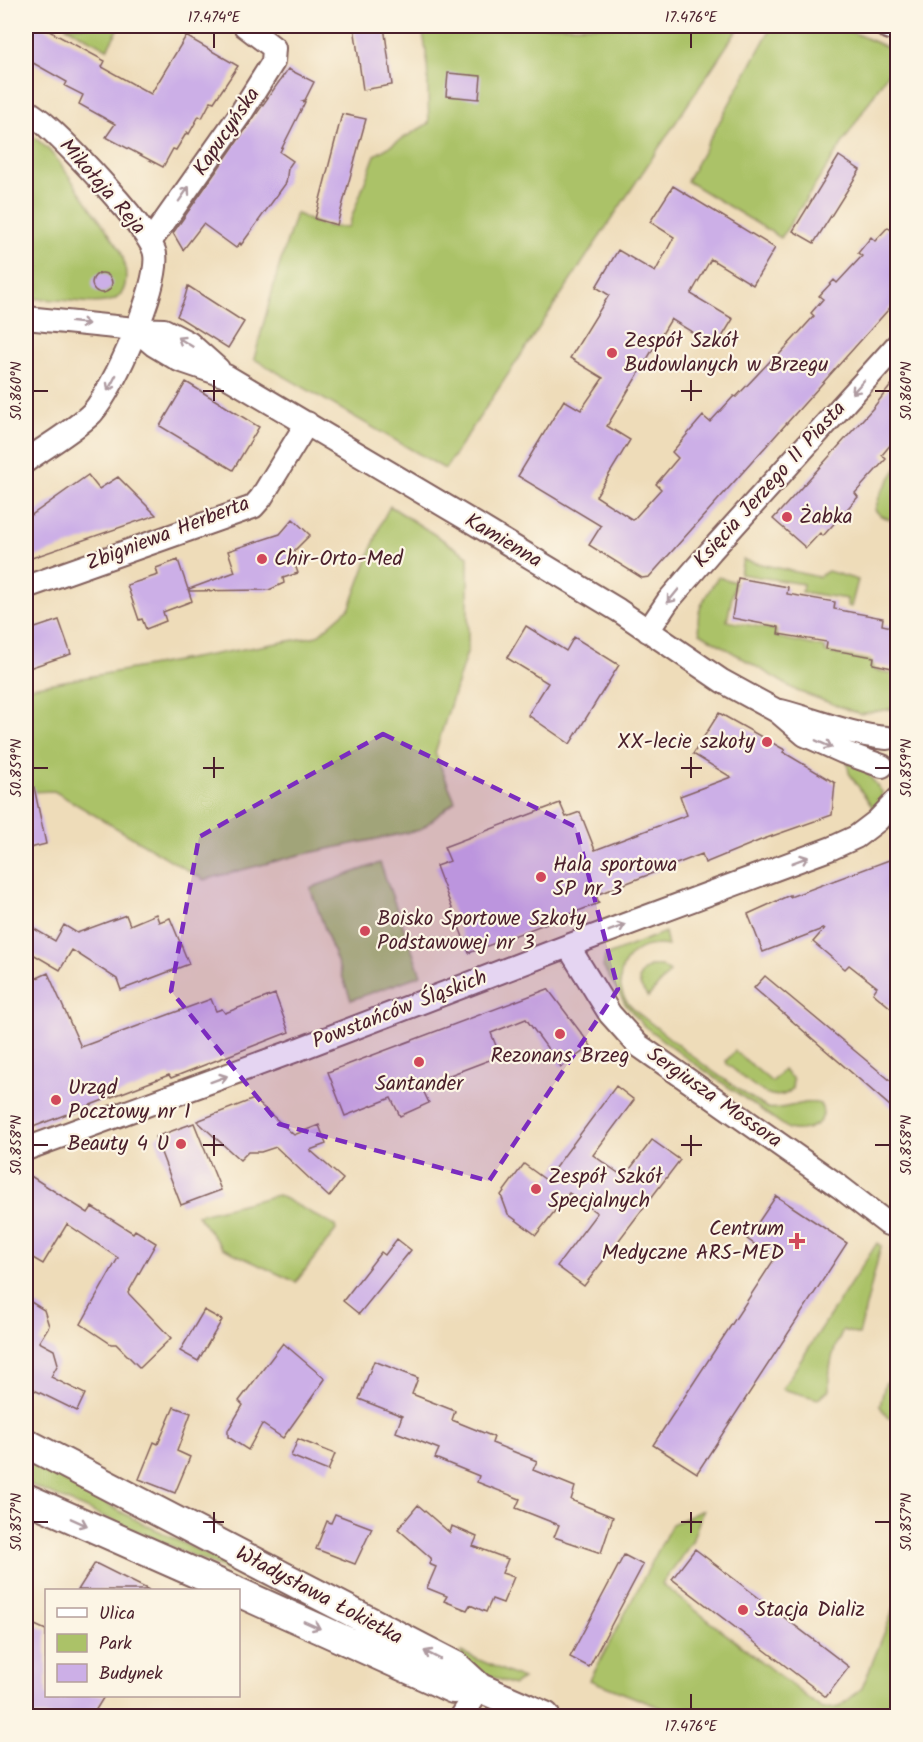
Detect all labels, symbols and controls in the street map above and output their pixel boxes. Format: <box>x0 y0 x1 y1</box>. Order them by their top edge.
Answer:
text: 17.474°E <box>188 6 241 30</box>
text: 17.476°E <box>665 6 719 30</box>
street label: Kapucyńska <box>185 81 269 183</box>
street label: Mikołaja Reja <box>51 131 153 243</box>
one-way arrow <box>178 187 190 203</box>
one-way arrow <box>70 318 90 329</box>
place label: Zespół Szkół Budowlanych w Brzegu <box>624 325 828 382</box>
one-way arrow <box>178 336 194 348</box>
marker: Zespół Szkół Budowlanych w Brzegu <box>605 346 619 360</box>
text: 50.860°N <box>5 361 29 421</box>
text: 50.860°N <box>895 361 919 421</box>
one-way arrow <box>105 373 117 391</box>
one-way arrow <box>851 379 865 394</box>
street label: Księcia Jerzego II Piasta <box>686 394 854 576</box>
street label: Zbigniewa Herberta <box>81 488 255 580</box>
place label: Żabka <box>799 501 853 534</box>
street label: Kamienna <box>458 505 548 577</box>
marker: Żabka <box>780 510 794 524</box>
place label: Chir-Orto-Med <box>274 543 404 576</box>
marker: Chir-Orto-Med <box>255 552 269 566</box>
one-way arrow <box>667 587 680 603</box>
place label: XX-lecie szkoły <box>617 726 755 759</box>
marker: XX-lecie szkoły <box>760 735 774 749</box>
one-way arrow <box>815 738 833 750</box>
text: 50.859°N <box>5 739 29 797</box>
text: 50.859°N <box>895 739 919 797</box>
place label: Hala sportowa SP nr 3 <box>553 849 677 906</box>
one-way arrow <box>790 854 809 865</box>
marker: Hala sportowa SP nr 3 <box>534 870 548 884</box>
place label: Boisko Sportowe Szkoły Podstawowej nr 3 <box>377 903 586 960</box>
one-way arrow <box>607 921 626 932</box>
marker: Boisko Sportowe Szkoły Podstawowej nr 3 <box>358 924 372 938</box>
street label: Powstańców Śląskich <box>308 961 492 1059</box>
marker: Rezonans Brzeg <box>553 1027 567 1041</box>
street label: Sergiusza Mossora <box>639 1039 789 1157</box>
place label: Rezonans Brzeg <box>490 1040 630 1073</box>
marker: Santander <box>412 1055 426 1069</box>
place label: Santander <box>375 1068 464 1101</box>
place label: Urząd Pocztowy nr 1 <box>68 1072 191 1129</box>
one-way arrow <box>209 1073 227 1084</box>
marker: Urząd Pocztowy nr 1 <box>49 1093 63 1107</box>
text: 50.858°N <box>5 1115 29 1175</box>
text: 50.858°N <box>895 1115 919 1175</box>
place label: Beauty 4 U <box>67 1128 169 1161</box>
marker: Beauty 4 U <box>174 1137 188 1151</box>
place label: Zespół Szkół Specjalnych <box>548 1161 664 1218</box>
marker: Zespół Szkół Specjalnych <box>529 1182 543 1196</box>
place label: Centrum Medyczne ARS-MED <box>602 1213 784 1270</box>
marker: Centrum Medyczne ARS-MED <box>788 1232 806 1250</box>
text: 50.857°N <box>5 1493 29 1551</box>
text: 50.857°N <box>895 1493 919 1551</box>
one-way arrow <box>69 1516 87 1528</box>
street label: Władysława Łokietka <box>229 1538 409 1654</box>
legend <box>45 1589 240 1697</box>
place label: Stacja Dializ <box>755 1594 865 1627</box>
text: Ulica <box>99 1600 135 1629</box>
marker: Stacja Dializ <box>736 1603 750 1617</box>
one-way arrow <box>302 1620 321 1631</box>
text: Park <box>99 1630 132 1659</box>
one-way arrow <box>423 1648 441 1660</box>
text: Budynek <box>99 1660 163 1689</box>
text: 17.476°E <box>665 1715 719 1739</box>

